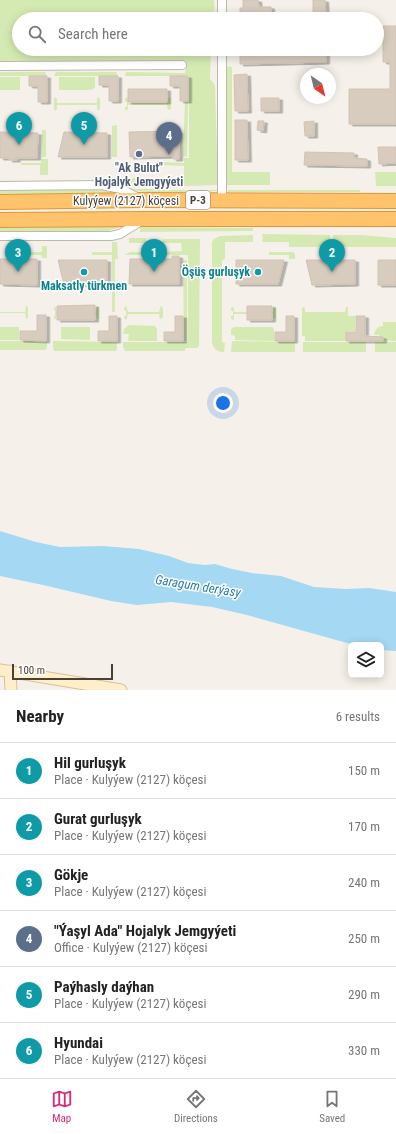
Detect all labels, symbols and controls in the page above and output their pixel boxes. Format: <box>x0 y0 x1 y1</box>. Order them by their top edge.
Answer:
search box <box>12 12 384 56</box>
icon: search <box>26 23 48 45</box>
text: Search here <box>58 25 128 43</box>
north arrow <box>300 68 336 104</box>
pin: 6 <box>6 112 32 145</box>
pin: 5 <box>71 112 97 145</box>
pin: 4 <box>156 122 182 155</box>
marker: "Ak Bulut" Hojalyk Jemgyýeti <box>134 149 144 159</box>
place label: "Ak Bulut" Hojalyk Jemgyýeti <box>95 161 183 189</box>
road number: P-3 <box>186 191 210 209</box>
street label: Kulyýew (2127) köçesi <box>73 194 179 208</box>
pin: 3 <box>5 239 31 272</box>
pin: 1 <box>141 239 167 272</box>
pin: 2 <box>319 239 345 272</box>
place label: Öşüş gurluşyk <box>182 264 250 279</box>
marker: Maksatly türkmen <box>79 267 89 277</box>
marker: Öşüş gurluşyk <box>253 267 263 277</box>
place label: Maksatly türkmen <box>41 279 127 293</box>
your location <box>213 393 233 413</box>
water label: Garagum derýasy <box>154 572 242 600</box>
map controls <box>348 642 384 678</box>
button: layers <box>348 642 384 678</box>
scale bar <box>12 662 113 681</box>
text: 100 m <box>18 664 45 677</box>
text: Nearby <box>16 706 64 726</box>
text: 6 results <box>336 709 380 724</box>
text: Hil gurluşyk <box>54 754 126 772</box>
text: 1 <box>26 763 32 778</box>
text: 150 m <box>348 763 380 778</box>
text: Place · Kulyýew (2127) köçesi <box>54 772 206 787</box>
text: Gurat gurluşyk <box>54 810 142 828</box>
text: 2 <box>26 819 32 834</box>
text: 170 m <box>348 819 380 834</box>
text: Place · Kulyýew (2127) köçesi <box>54 828 206 843</box>
text: Gökje <box>54 866 88 884</box>
text: 3 <box>26 875 32 890</box>
text: 240 m <box>348 875 380 890</box>
text: Place · Kulyýew (2127) köçesi <box>54 884 206 899</box>
text: "Ýaşyl Ada" Hojalyk Jemgyýeti <box>54 922 236 940</box>
text: 4 <box>26 931 32 946</box>
text: 250 m <box>348 931 380 946</box>
text: Office · Kulyýew (2127) köçesi <box>54 940 208 955</box>
text: Paýhasly daýhan <box>54 978 154 996</box>
text: 5 <box>26 987 32 1002</box>
text: 290 m <box>348 987 380 1002</box>
text: Place · Kulyýew (2127) köçesi <box>54 996 206 1011</box>
text: Hyundai <box>54 1034 103 1052</box>
text: 6 <box>26 1043 32 1058</box>
text: 330 m <box>348 1043 380 1058</box>
text: Place · Kulyýew (2127) köçesi <box>54 1052 206 1067</box>
tab: Map <box>51 1088 73 1125</box>
tab: Directions <box>174 1088 218 1125</box>
tab: Saved <box>319 1088 345 1125</box>

